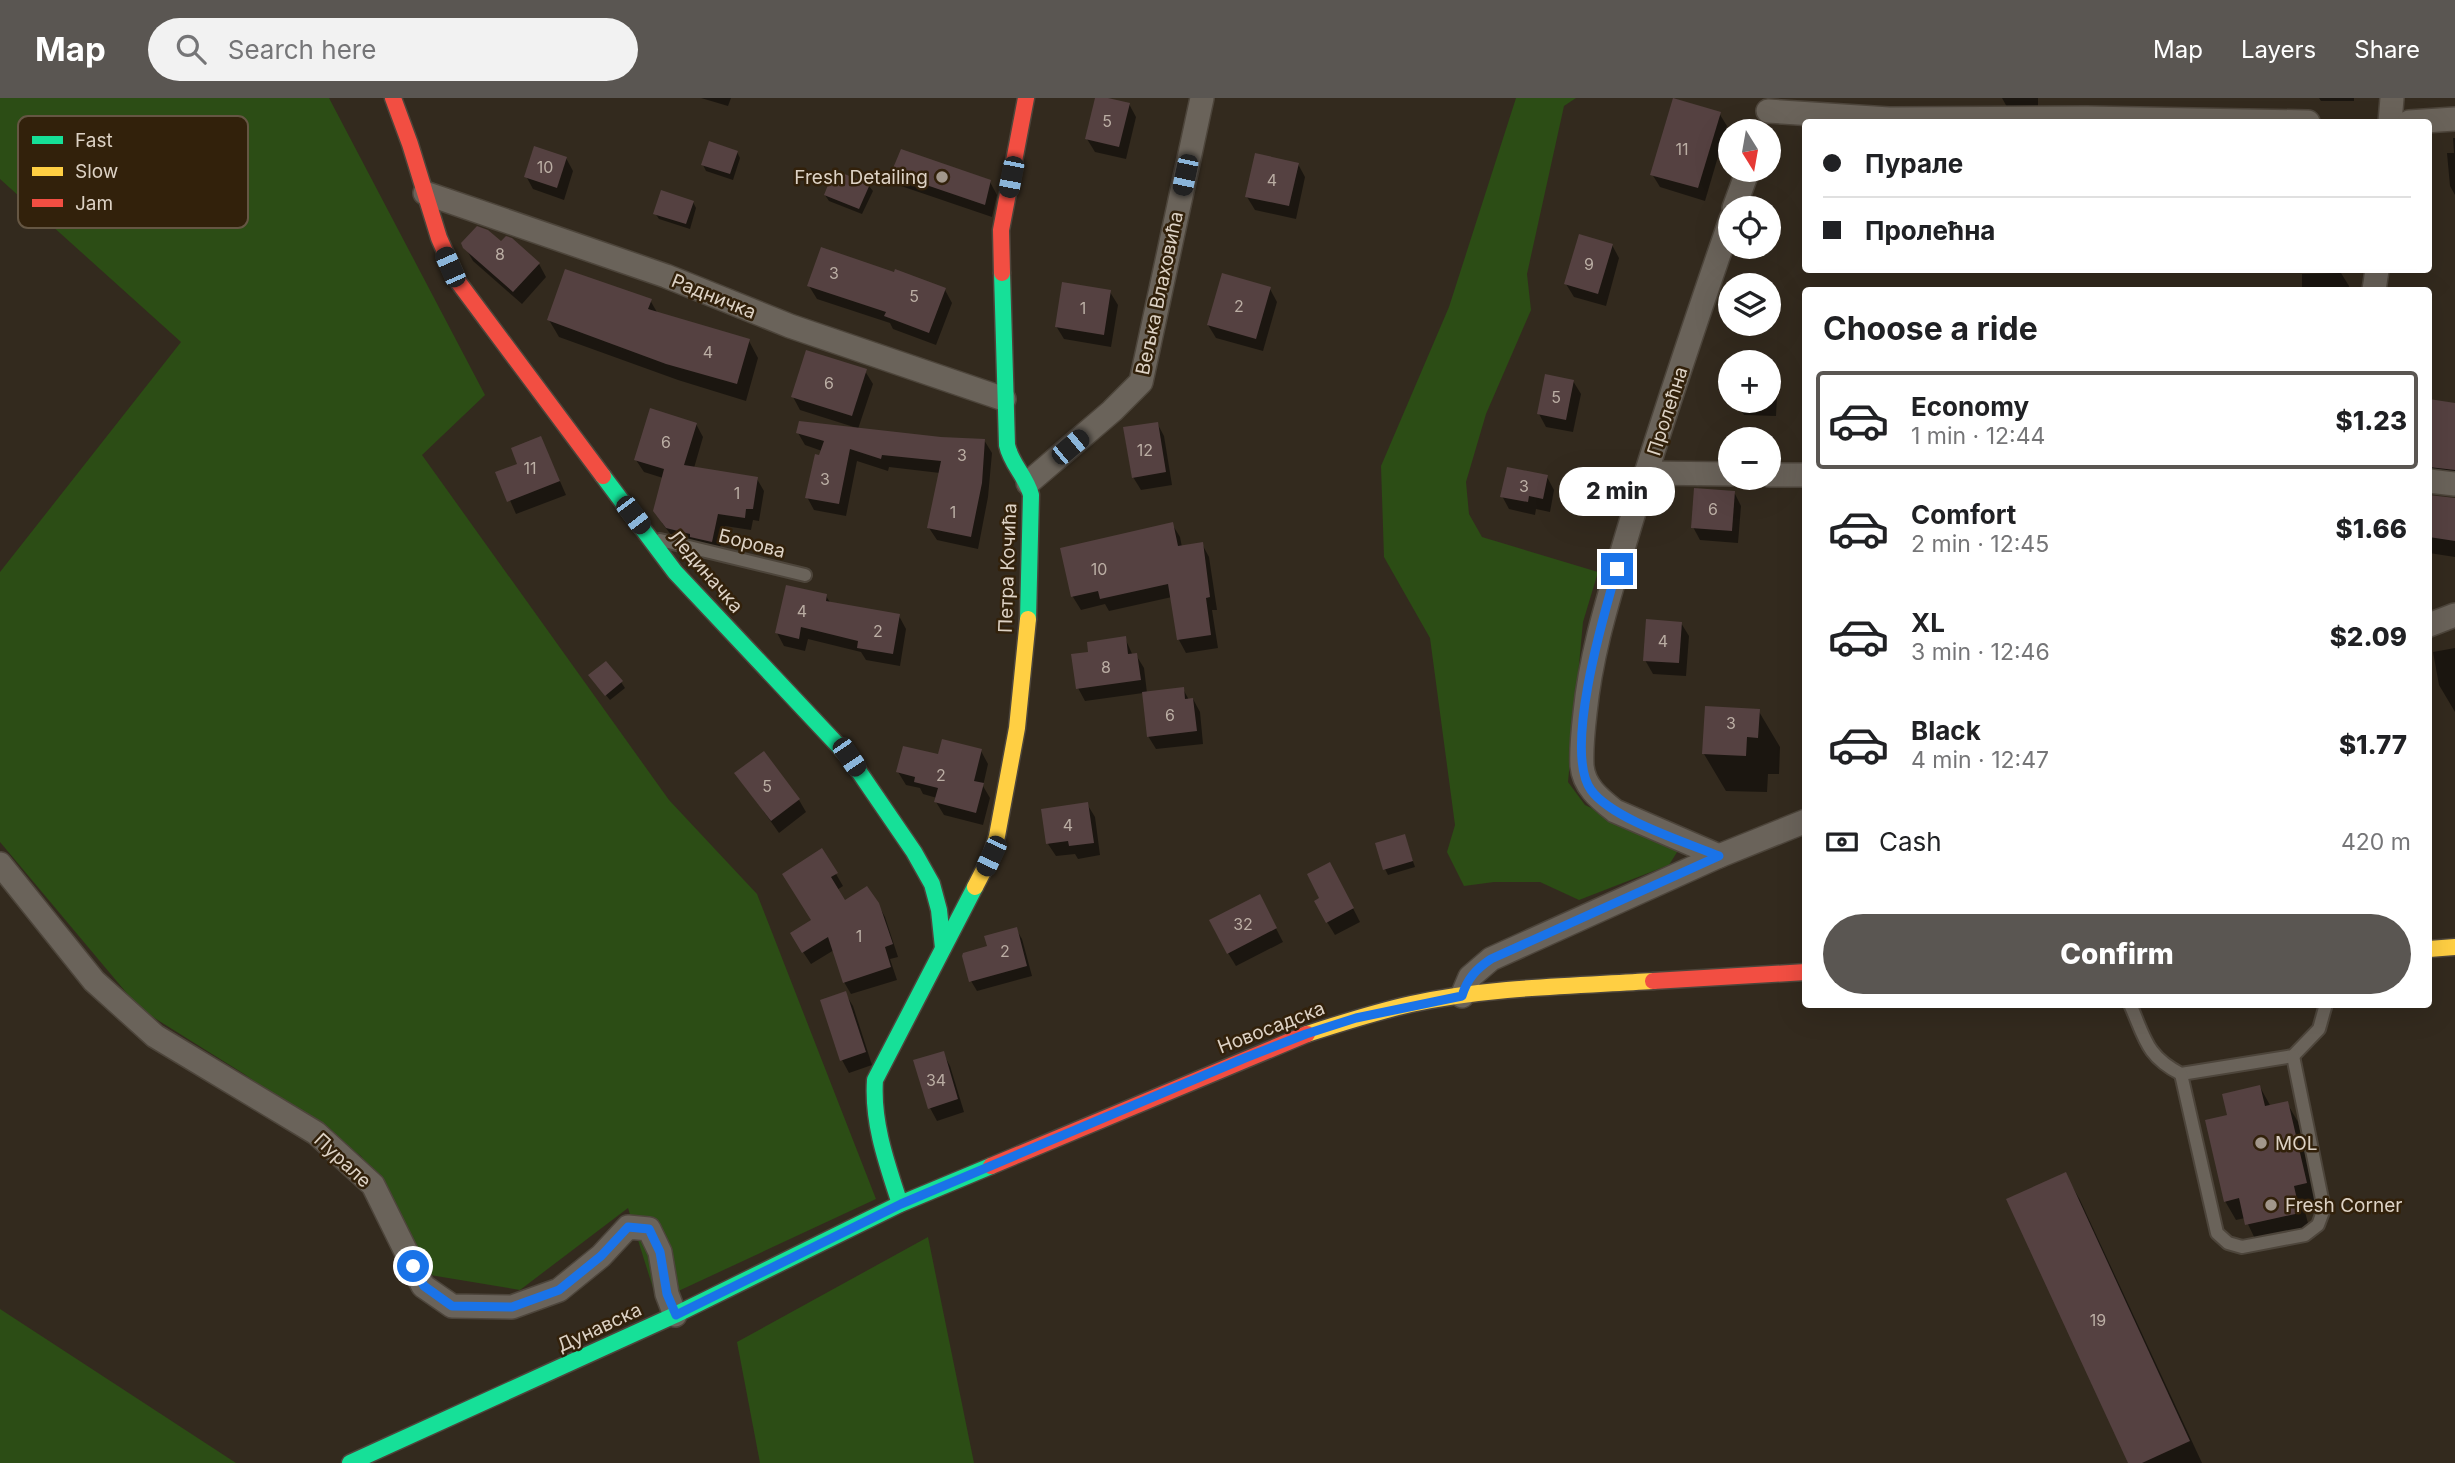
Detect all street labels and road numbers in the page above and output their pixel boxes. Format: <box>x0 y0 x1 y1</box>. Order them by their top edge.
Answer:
street label: Вељка Влаховића <box>1131 209 1188 377</box>
street label: Радничка <box>668 269 759 324</box>
street label: Пролећна <box>1642 364 1693 459</box>
street label: Петра Кочића <box>994 503 1021 633</box>
street label: Борова <box>716 524 788 563</box>
street label: Лединачка <box>663 525 748 617</box>
street label: Новосадска <box>1214 996 1328 1058</box>
street label: Пурале <box>309 1128 376 1192</box>
street label: Дунавска <box>553 1298 645 1357</box>

